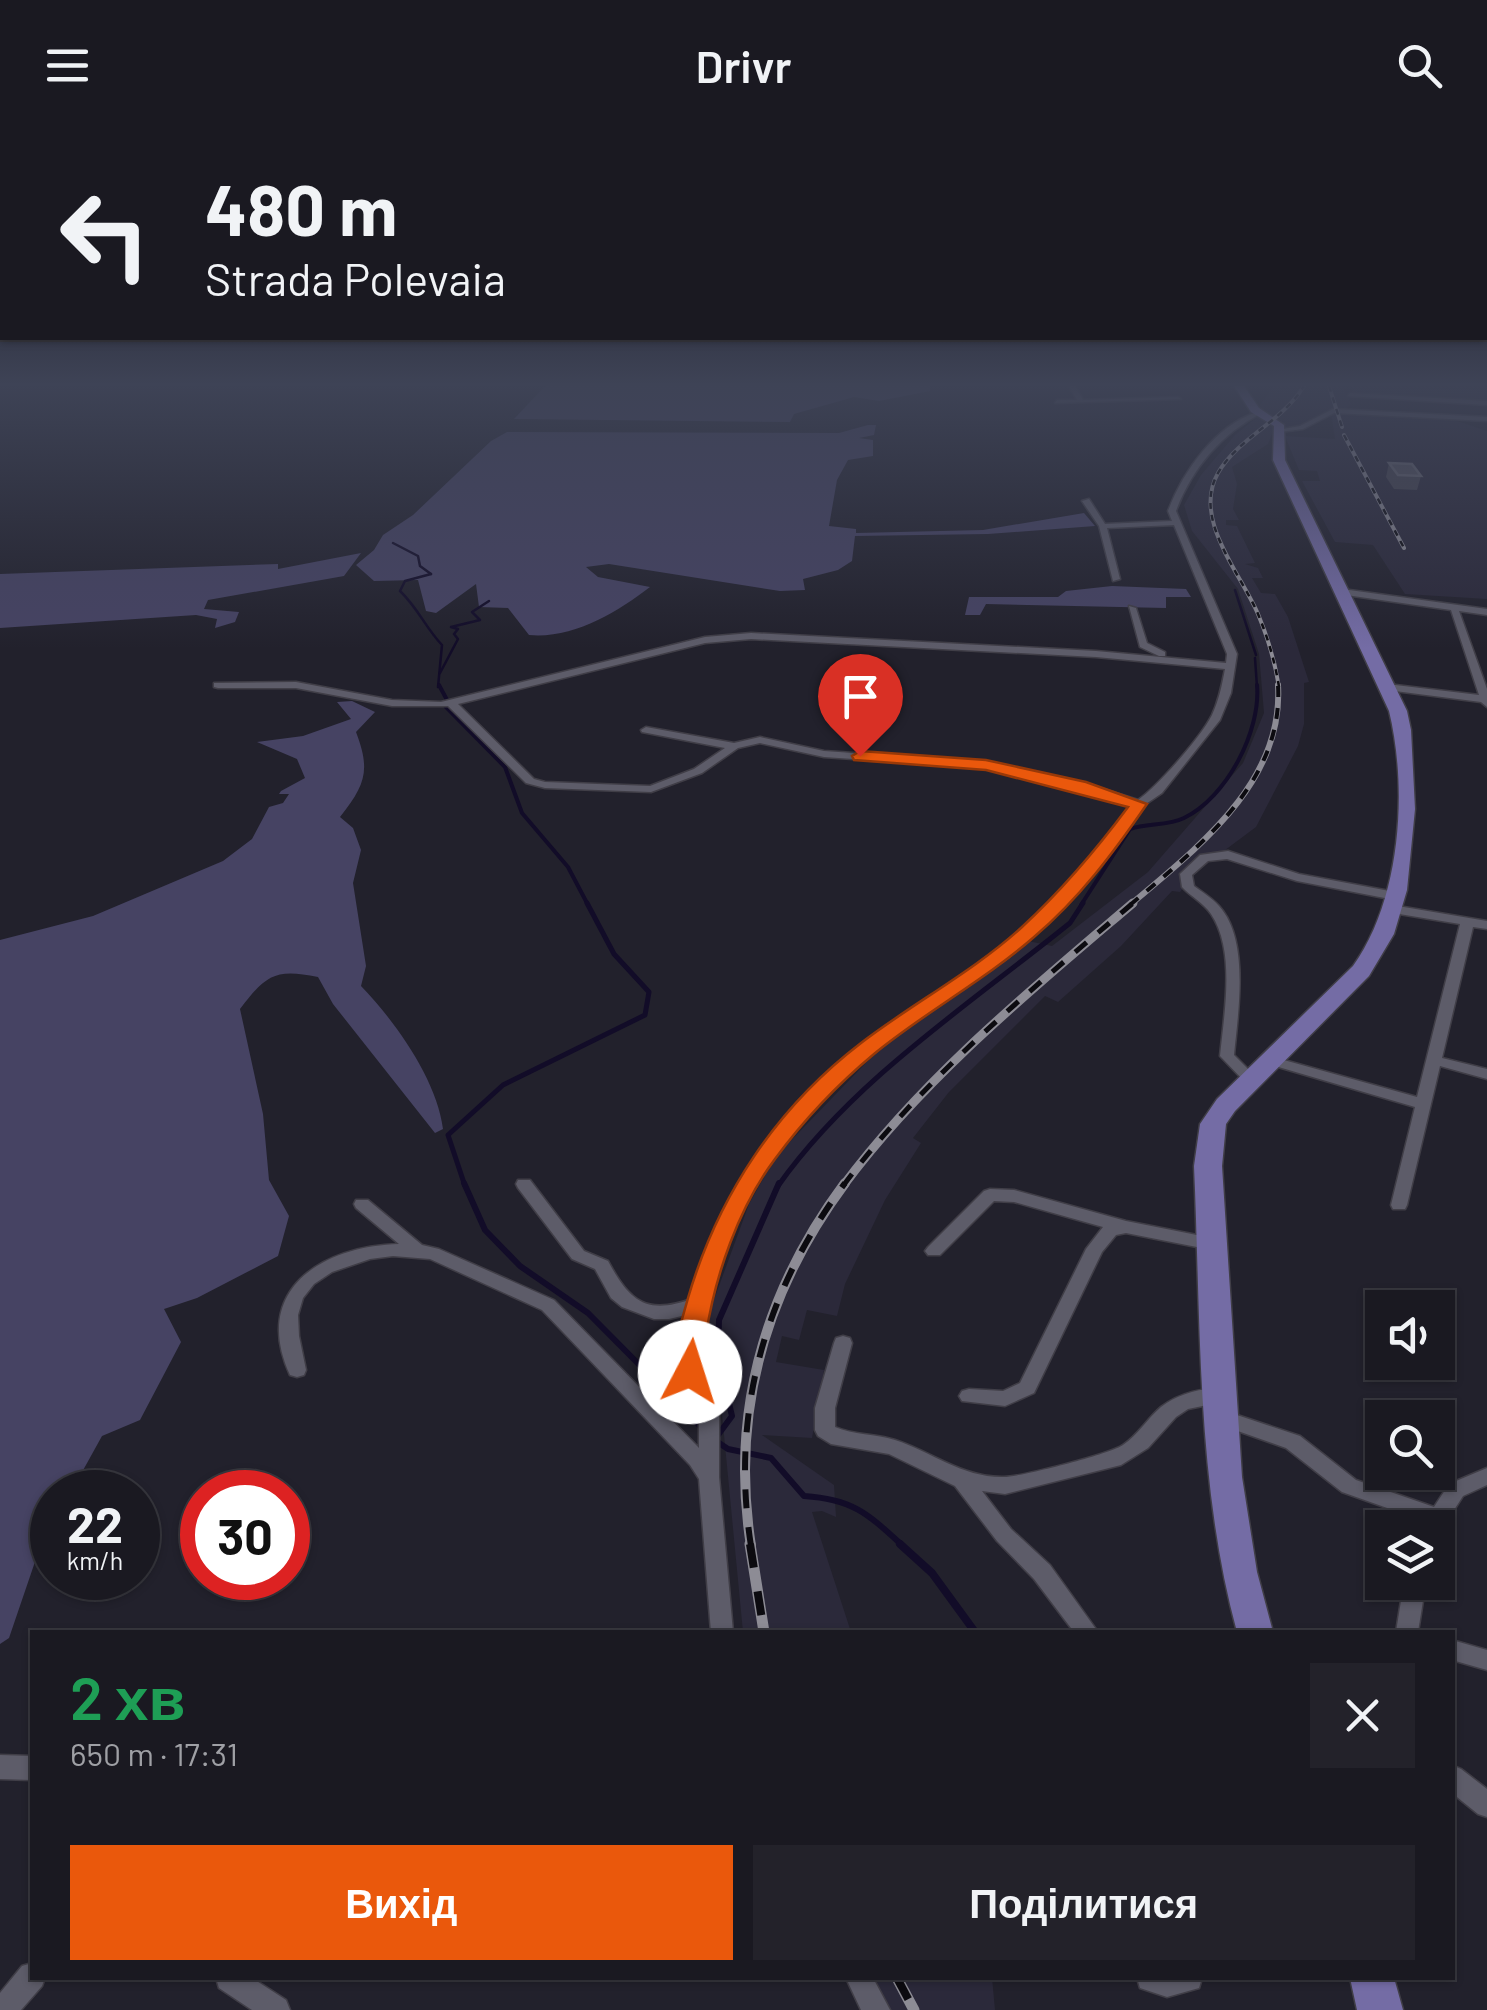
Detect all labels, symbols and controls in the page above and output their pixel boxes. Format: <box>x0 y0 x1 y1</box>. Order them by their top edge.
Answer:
icon: menu <box>40 38 95 93</box>
text: Drivr <box>696 38 791 92</box>
icon: search <box>1392 38 1447 93</box>
text: 480 m <box>205 166 398 250</box>
icon: left <box>40 170 170 300</box>
text: Strada Polevaia <box>205 251 506 305</box>
pin <box>818 654 903 757</box>
icon: arrive <box>833 669 888 724</box>
map controls <box>1365 1290 1455 1600</box>
button: sound <box>1365 1290 1455 1380</box>
position arrow <box>638 1320 742 1424</box>
button: search <box>1365 1400 1455 1490</box>
speed limit sign: 30 <box>180 1470 310 1600</box>
text: 22 <box>67 1493 123 1553</box>
button: layers <box>1365 1510 1455 1600</box>
text: km/h <box>67 1545 123 1575</box>
text: 2 хв <box>70 1660 185 1732</box>
button: close <box>1310 1663 1415 1768</box>
text: 650 m · 17:31 <box>70 1734 238 1772</box>
button: Вихід <box>70 1845 733 1960</box>
button: Поділитися <box>753 1845 1415 1960</box>

